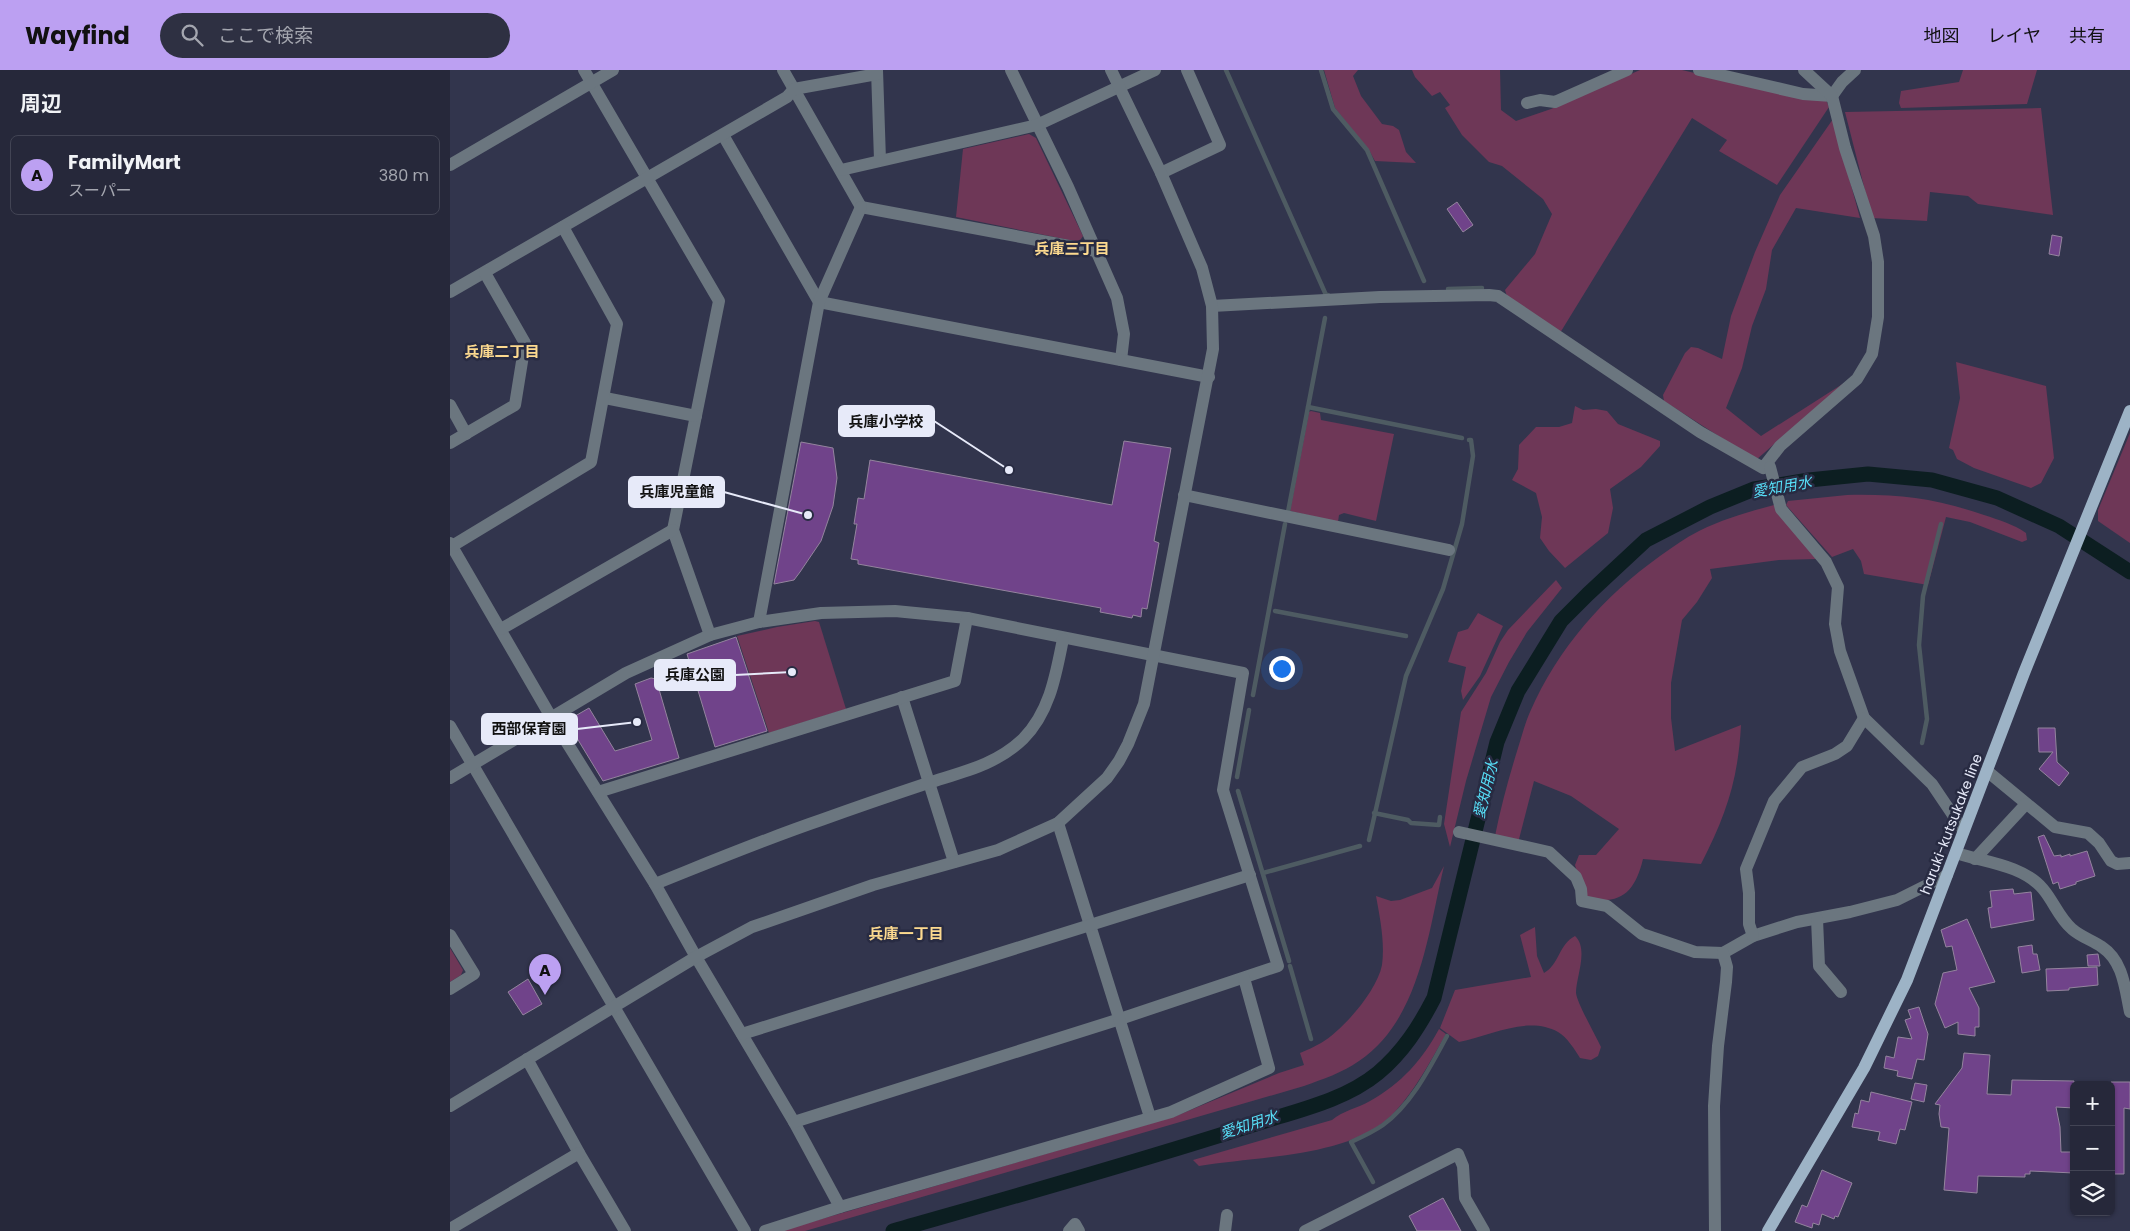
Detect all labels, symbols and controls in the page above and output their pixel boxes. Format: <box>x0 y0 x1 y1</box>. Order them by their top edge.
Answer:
search box <box>160 13 510 58</box>
text: Wayfind <box>25 19 130 52</box>
icon: search <box>178 21 206 49</box>
text: ここで検索 <box>218 22 313 49</box>
text: 地図 <box>1924 23 1960 48</box>
text: レイヤ <box>1988 23 2041 48</box>
text: 共有 <box>2069 23 2105 48</box>
text: 周辺 <box>20 89 62 118</box>
text: FamilyMart <box>68 149 181 176</box>
text: A <box>31 164 43 187</box>
text: 380 m <box>379 164 429 187</box>
text: スーパー <box>68 179 132 202</box>
district label: 兵庫三丁目 <box>1034 238 1110 259</box>
district label: 兵庫二丁目 <box>464 341 540 362</box>
callout: 兵庫小学校 <box>839 406 934 436</box>
text: 兵庫小学校 <box>848 411 924 432</box>
water label: 愛知用水 <box>1751 471 1815 502</box>
callout: 兵庫児童館 <box>629 477 724 507</box>
text: 兵庫児童館 <box>639 481 715 502</box>
your location <box>1269 656 1295 682</box>
callout: 兵庫公園 <box>655 660 735 690</box>
text: 兵庫公園 <box>665 664 725 685</box>
callout: 西部保育園 <box>482 714 577 744</box>
text: 西部保育園 <box>491 718 567 739</box>
street label: haruki-kutsukake line <box>1915 750 1987 897</box>
water label: 愛知用水 <box>1468 755 1503 821</box>
district label: 兵庫一丁目 <box>868 923 944 944</box>
pin: A <box>529 954 561 995</box>
map controls <box>2070 1081 2115 1216</box>
button: + <box>2070 1081 2115 1126</box>
water label: 愛知用水 <box>1217 1105 1283 1144</box>
button: − <box>2070 1126 2115 1171</box>
button: layers <box>2070 1171 2115 1216</box>

